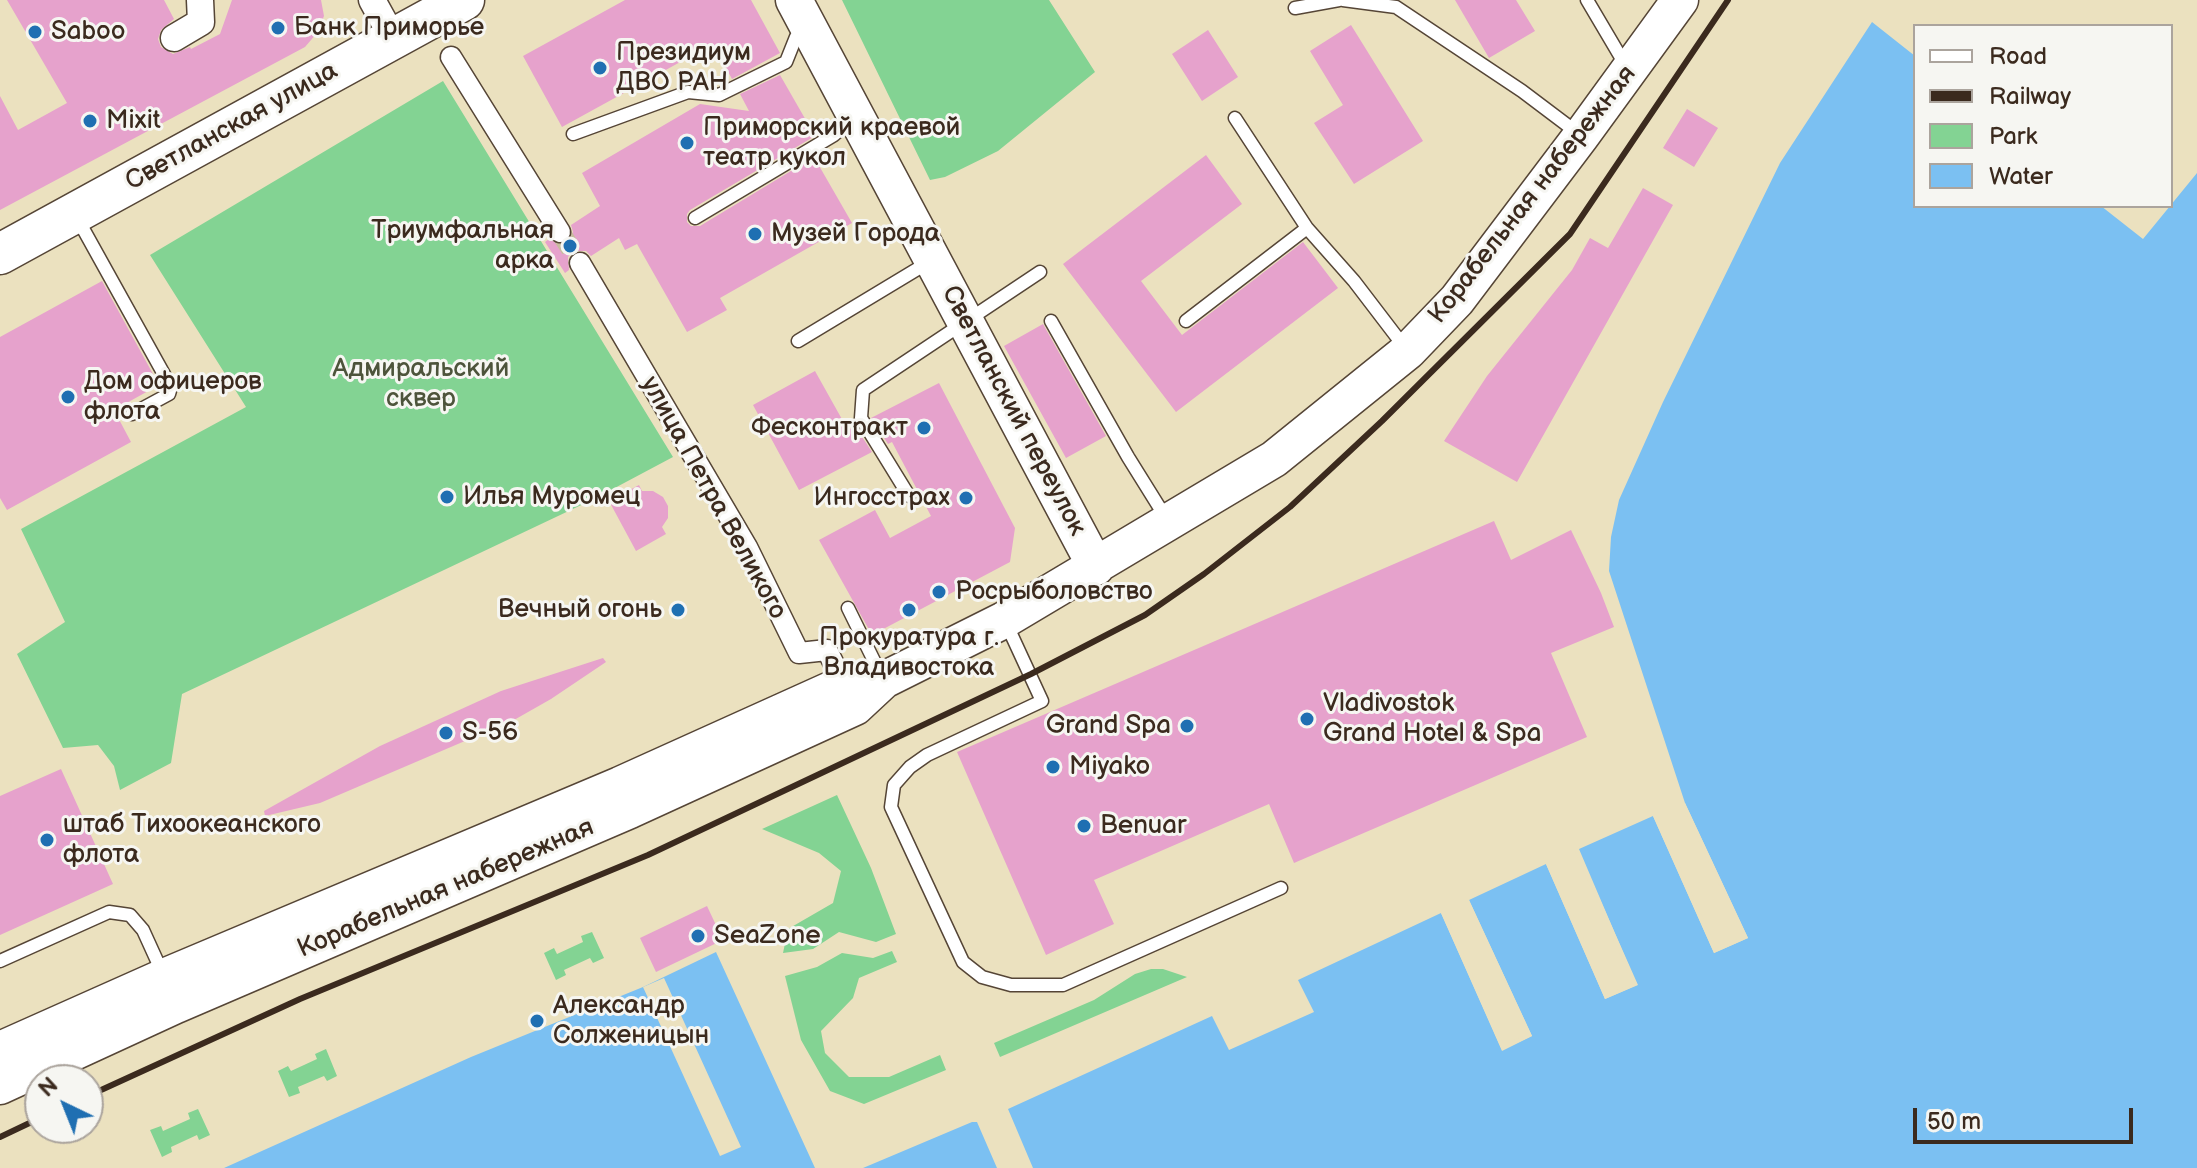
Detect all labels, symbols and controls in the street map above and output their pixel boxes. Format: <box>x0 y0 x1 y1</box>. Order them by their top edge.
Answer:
place label: Банк Приморье <box>294 12 484 44</box>
place label: Saboo <box>51 16 126 48</box>
marker: Банк Приморье <box>269 19 287 37</box>
marker: Saboo <box>26 23 44 41</box>
legend <box>1913 24 2173 208</box>
place label: Президиум ДВО РАН <box>616 37 751 98</box>
text: Road <box>1989 42 2047 71</box>
street label: Светланская улица <box>121 56 343 198</box>
marker: Президиум ДВО РАН <box>591 59 609 77</box>
street label: Корабельная набережная <box>1423 60 1643 330</box>
text: Railway <box>1989 82 2071 111</box>
place label: Mixit <box>106 105 161 137</box>
marker: Mixit <box>81 112 99 130</box>
place label: Приморский краевой театр кукол <box>703 112 960 174</box>
text: Park <box>1989 122 2037 151</box>
marker: Приморский краевой театр кукол <box>678 134 696 152</box>
text: Water <box>1989 162 2053 191</box>
place label: Триумфальная арка <box>371 215 554 276</box>
place label: Музей Города <box>771 218 940 250</box>
marker: Музей Города <box>746 225 764 243</box>
marker: Триумфальная арка <box>561 237 579 255</box>
street label: Светланский переулок <box>934 281 1092 541</box>
park label: Адмиральский сквер <box>333 353 509 414</box>
place label: Дом офицеров флота <box>84 366 262 428</box>
street label: улица Петра Великого <box>633 371 793 625</box>
marker: Дом офицеров флота <box>59 388 77 406</box>
place label: Фесконтракт <box>751 412 908 444</box>
marker: Фесконтракт <box>915 419 933 437</box>
place label: Илья Муромец <box>463 481 640 513</box>
place label: Ингосстрах <box>814 482 950 514</box>
marker: Илья Муромец <box>438 488 456 506</box>
marker: Ингосстрах <box>957 489 975 507</box>
place label: Росрыболовство <box>955 576 1153 608</box>
marker: Росрыболовство <box>930 583 948 601</box>
place label: Вечный огонь <box>498 594 662 626</box>
marker: Вечный огонь <box>669 601 687 619</box>
marker: Прокуратура г. Владивостока <box>900 601 918 619</box>
place label: Прокуратура г. Владивостока <box>819 622 999 684</box>
place label: Vladivostok Grand Hotel & Spa <box>1323 688 1541 750</box>
place label: Grand Spa <box>1046 710 1171 742</box>
marker: Vladivostok Grand Hotel & Spa <box>1298 710 1316 728</box>
place label: S-56 <box>462 717 518 749</box>
marker: Grand Spa <box>1178 717 1196 735</box>
marker: S-56 <box>437 724 455 742</box>
place label: Miyako <box>1069 751 1150 783</box>
marker: Miyako <box>1044 758 1062 776</box>
place label: штаб Тихоокеанского флота <box>63 809 321 870</box>
place label: Benuar <box>1100 810 1186 842</box>
street label: Корабельная набережная <box>293 812 599 966</box>
marker: Benuar <box>1075 817 1093 835</box>
marker: штаб Тихоокеанского флота <box>38 831 56 849</box>
place label: SeaZone <box>714 920 821 952</box>
marker: SeaZone <box>689 927 707 945</box>
place label: Александр Солженицын <box>553 990 709 1052</box>
marker: Александр Солженицын <box>528 1012 546 1030</box>
north arrow <box>24 1064 104 1144</box>
text: N <box>33 1072 64 1103</box>
scale bar <box>1917 1092 2137 1142</box>
text: 50 m <box>1927 1107 1981 1136</box>

